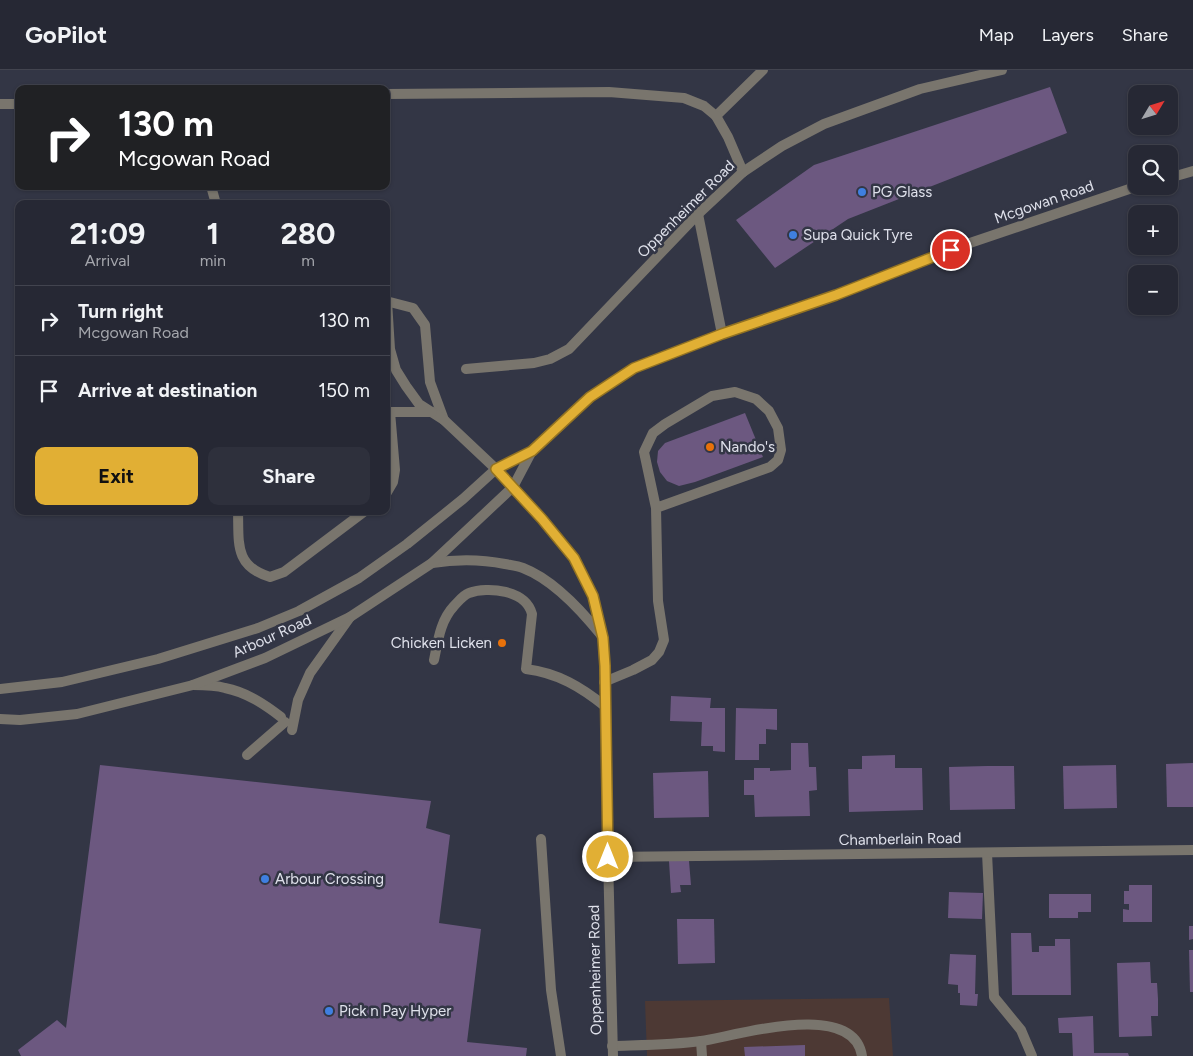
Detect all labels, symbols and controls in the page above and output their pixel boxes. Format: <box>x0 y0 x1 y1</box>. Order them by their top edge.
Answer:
text: GoPilot <box>25 20 107 49</box>
text: Map <box>979 24 1014 46</box>
text: Layers <box>1042 24 1094 46</box>
text: Share <box>1122 24 1168 46</box>
north arrow <box>1128 85 1178 135</box>
map controls <box>1128 85 1178 315</box>
text: 130 m <box>118 103 214 145</box>
icon: right <box>35 105 100 170</box>
text: Mcgowan Road <box>118 145 270 172</box>
button: search <box>1128 145 1178 195</box>
street label: Oppenheimer Road <box>634 157 738 261</box>
street label: Mcgowan Road <box>992 177 1096 227</box>
place label: PG Glass <box>872 183 932 201</box>
marker: PG Glass <box>856 186 868 198</box>
button: + <box>1128 205 1178 255</box>
text: 21:09 <box>69 215 145 252</box>
text: 1 <box>207 215 219 252</box>
text: 280 <box>280 215 336 252</box>
place label: Supa Quick Tyre <box>803 226 913 244</box>
marker: Supa Quick Tyre <box>787 229 799 241</box>
pin <box>930 229 972 271</box>
icon: arrive <box>937 236 965 264</box>
text: Arrival <box>85 251 130 270</box>
text: min <box>200 251 226 270</box>
text: m <box>301 251 315 270</box>
button: − <box>1128 265 1178 315</box>
text: Turn right <box>78 300 164 323</box>
icon: right <box>35 307 63 335</box>
text: 130 m <box>319 309 370 332</box>
text: Mcgowan Road <box>78 323 189 342</box>
icon: arrive <box>35 377 63 405</box>
text: Arrive at destination <box>78 379 257 402</box>
text: 150 m <box>318 379 370 402</box>
place label: Nando's <box>720 438 775 456</box>
marker: Nando's <box>704 441 716 453</box>
button: Exit <box>35 447 198 505</box>
button: Share <box>208 447 370 505</box>
street label: Arbour Road <box>230 611 314 661</box>
place label: Chicken Licken <box>391 634 492 652</box>
marker: Chicken Licken <box>496 637 508 649</box>
street label: Chamberlain Road <box>839 829 961 849</box>
position arrow <box>581 830 633 882</box>
place label: Arbour Crossing <box>275 870 384 888</box>
marker: Arbour Crossing <box>259 873 271 885</box>
street label: Oppenheimer Road <box>585 905 605 1035</box>
place label: Pick n Pay Hyper <box>339 1002 451 1020</box>
marker: Pick n Pay Hyper <box>323 1005 335 1017</box>

